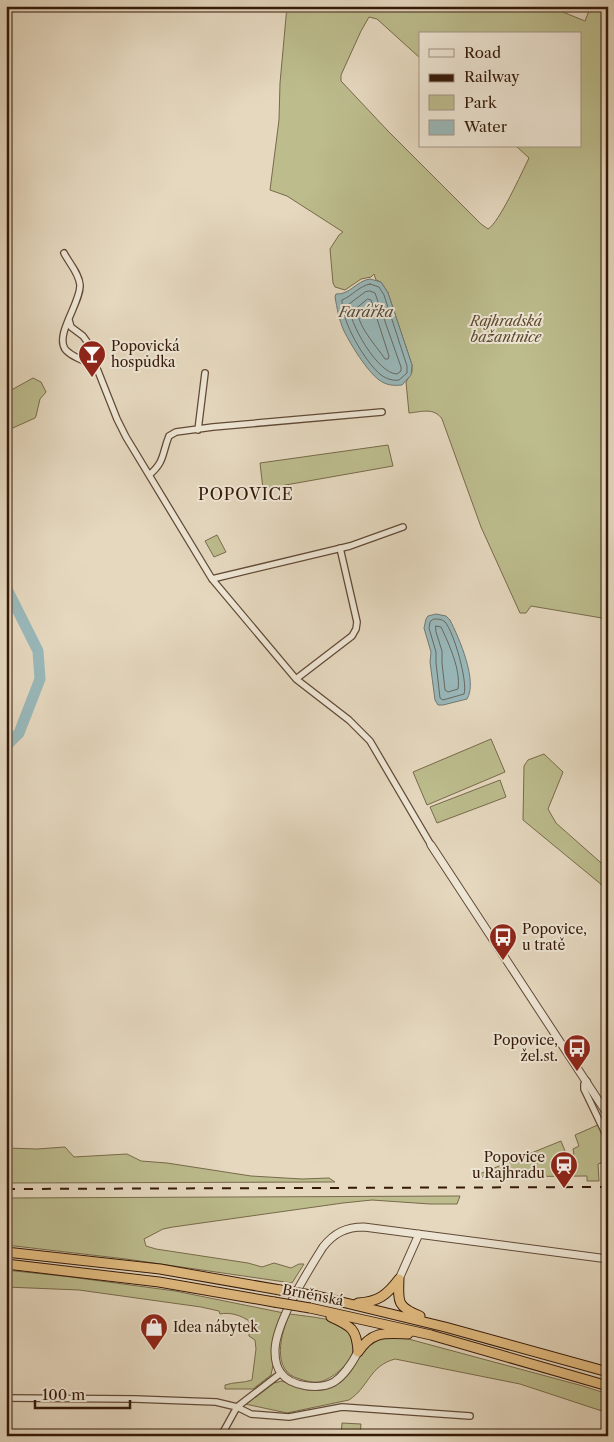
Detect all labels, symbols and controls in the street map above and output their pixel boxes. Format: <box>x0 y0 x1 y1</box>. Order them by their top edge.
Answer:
legend <box>419 32 582 148</box>
text: Road <box>464 43 501 62</box>
text: Railway <box>464 67 520 86</box>
text: Park <box>464 93 498 112</box>
text: Water <box>463 117 508 136</box>
water label: Farářka <box>338 302 394 321</box>
park label: Rajhradská bažantnice <box>469 312 543 346</box>
place label: Popovická hospůdka <box>111 337 180 371</box>
bar icon: Popovická hospůdka <box>77 339 107 378</box>
district label: POPOVICE <box>198 484 294 504</box>
place label: Popovice, u tratě <box>522 920 587 954</box>
bus stop icon: Popovice, u tratě <box>488 922 518 961</box>
place label: Popovice, žel.st. <box>493 1031 558 1065</box>
bus stop icon: Popovice, žel.st. <box>562 1033 592 1072</box>
place label: Popovice u Rajhradu <box>472 1148 545 1182</box>
station icon: Popovice u Rajhradu <box>549 1150 579 1189</box>
street label: Brněnská <box>281 1280 346 1310</box>
shop icon: Idea nábytek <box>139 1312 169 1351</box>
place label: Idea nábytek <box>173 1318 259 1336</box>
scale bar <box>35 1377 130 1409</box>
text: 100 m <box>42 1385 85 1404</box>

